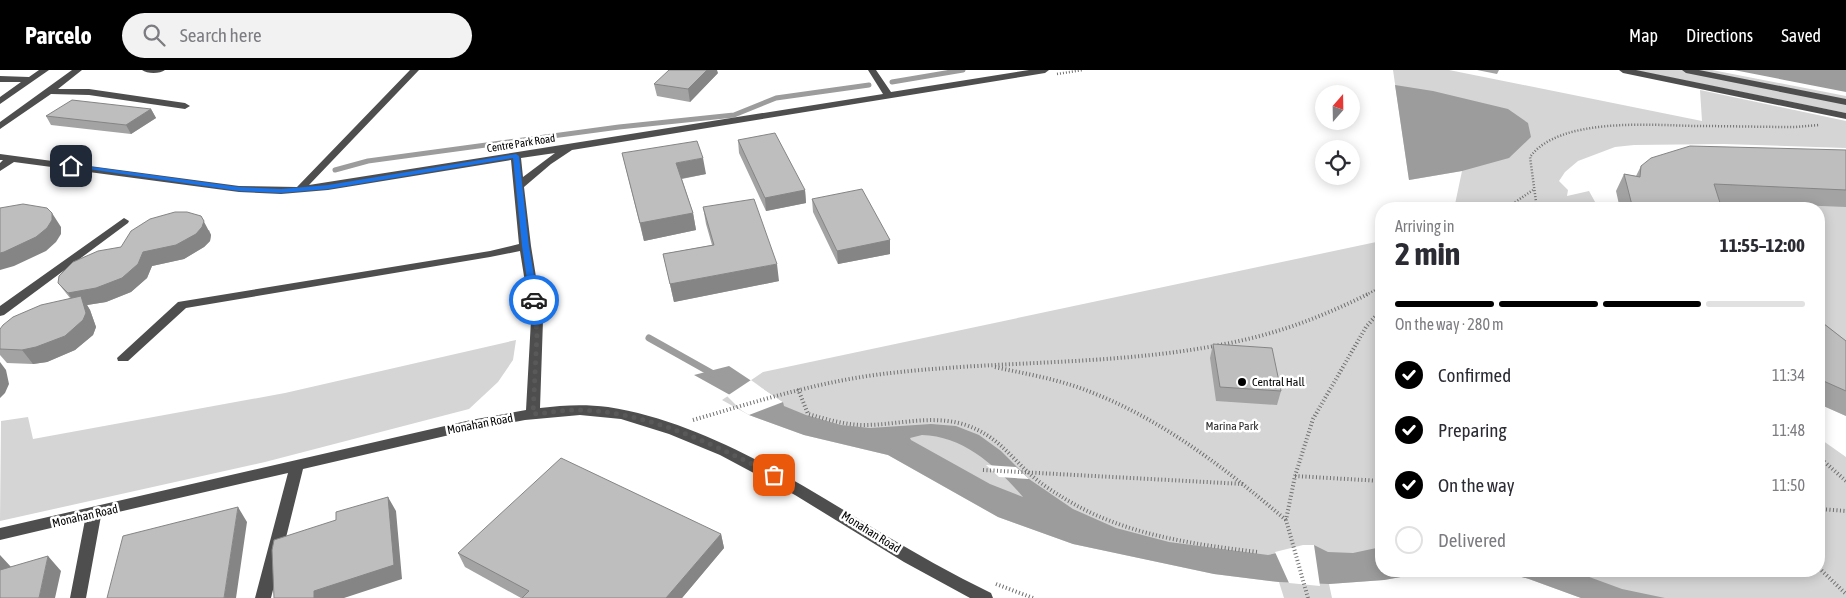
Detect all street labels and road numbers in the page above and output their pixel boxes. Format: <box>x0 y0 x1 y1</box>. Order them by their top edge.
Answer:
street label: Centre Park Road <box>486 132 556 154</box>
street label: Monahan Road <box>446 411 514 437</box>
street label: Monahan Road <box>51 502 119 530</box>
street label: Monahan Road <box>839 508 903 556</box>

